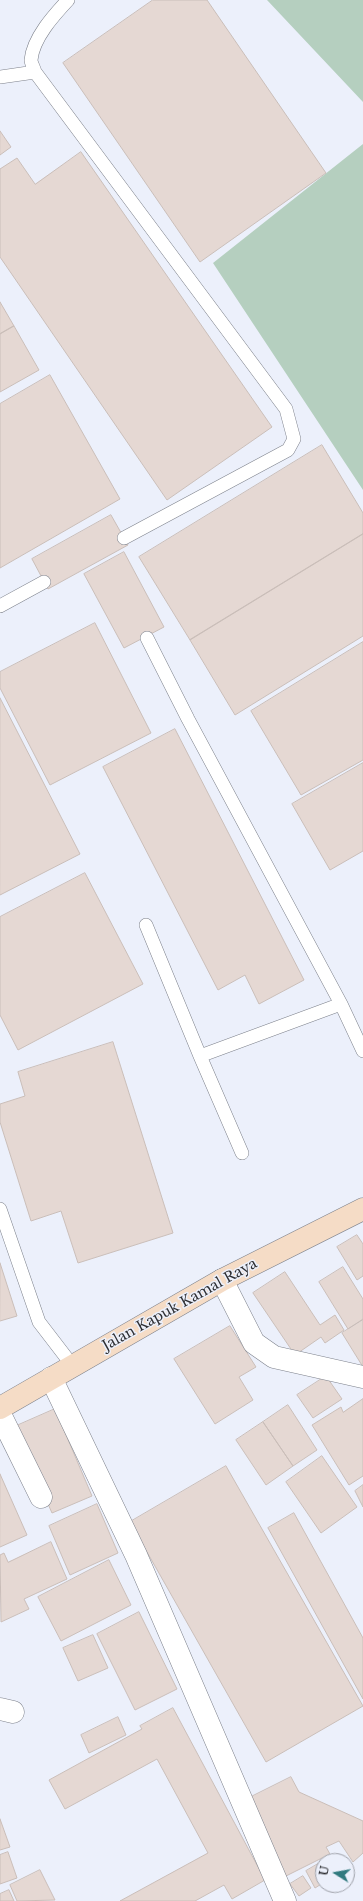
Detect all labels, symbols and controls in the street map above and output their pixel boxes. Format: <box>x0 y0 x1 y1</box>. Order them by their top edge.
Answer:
street label: Jalan Kapuk Kamal Raya <box>100 1255 260 1355</box>
north arrow <box>315 1853 355 1893</box>
text: U <box>316 1865 332 1877</box>

